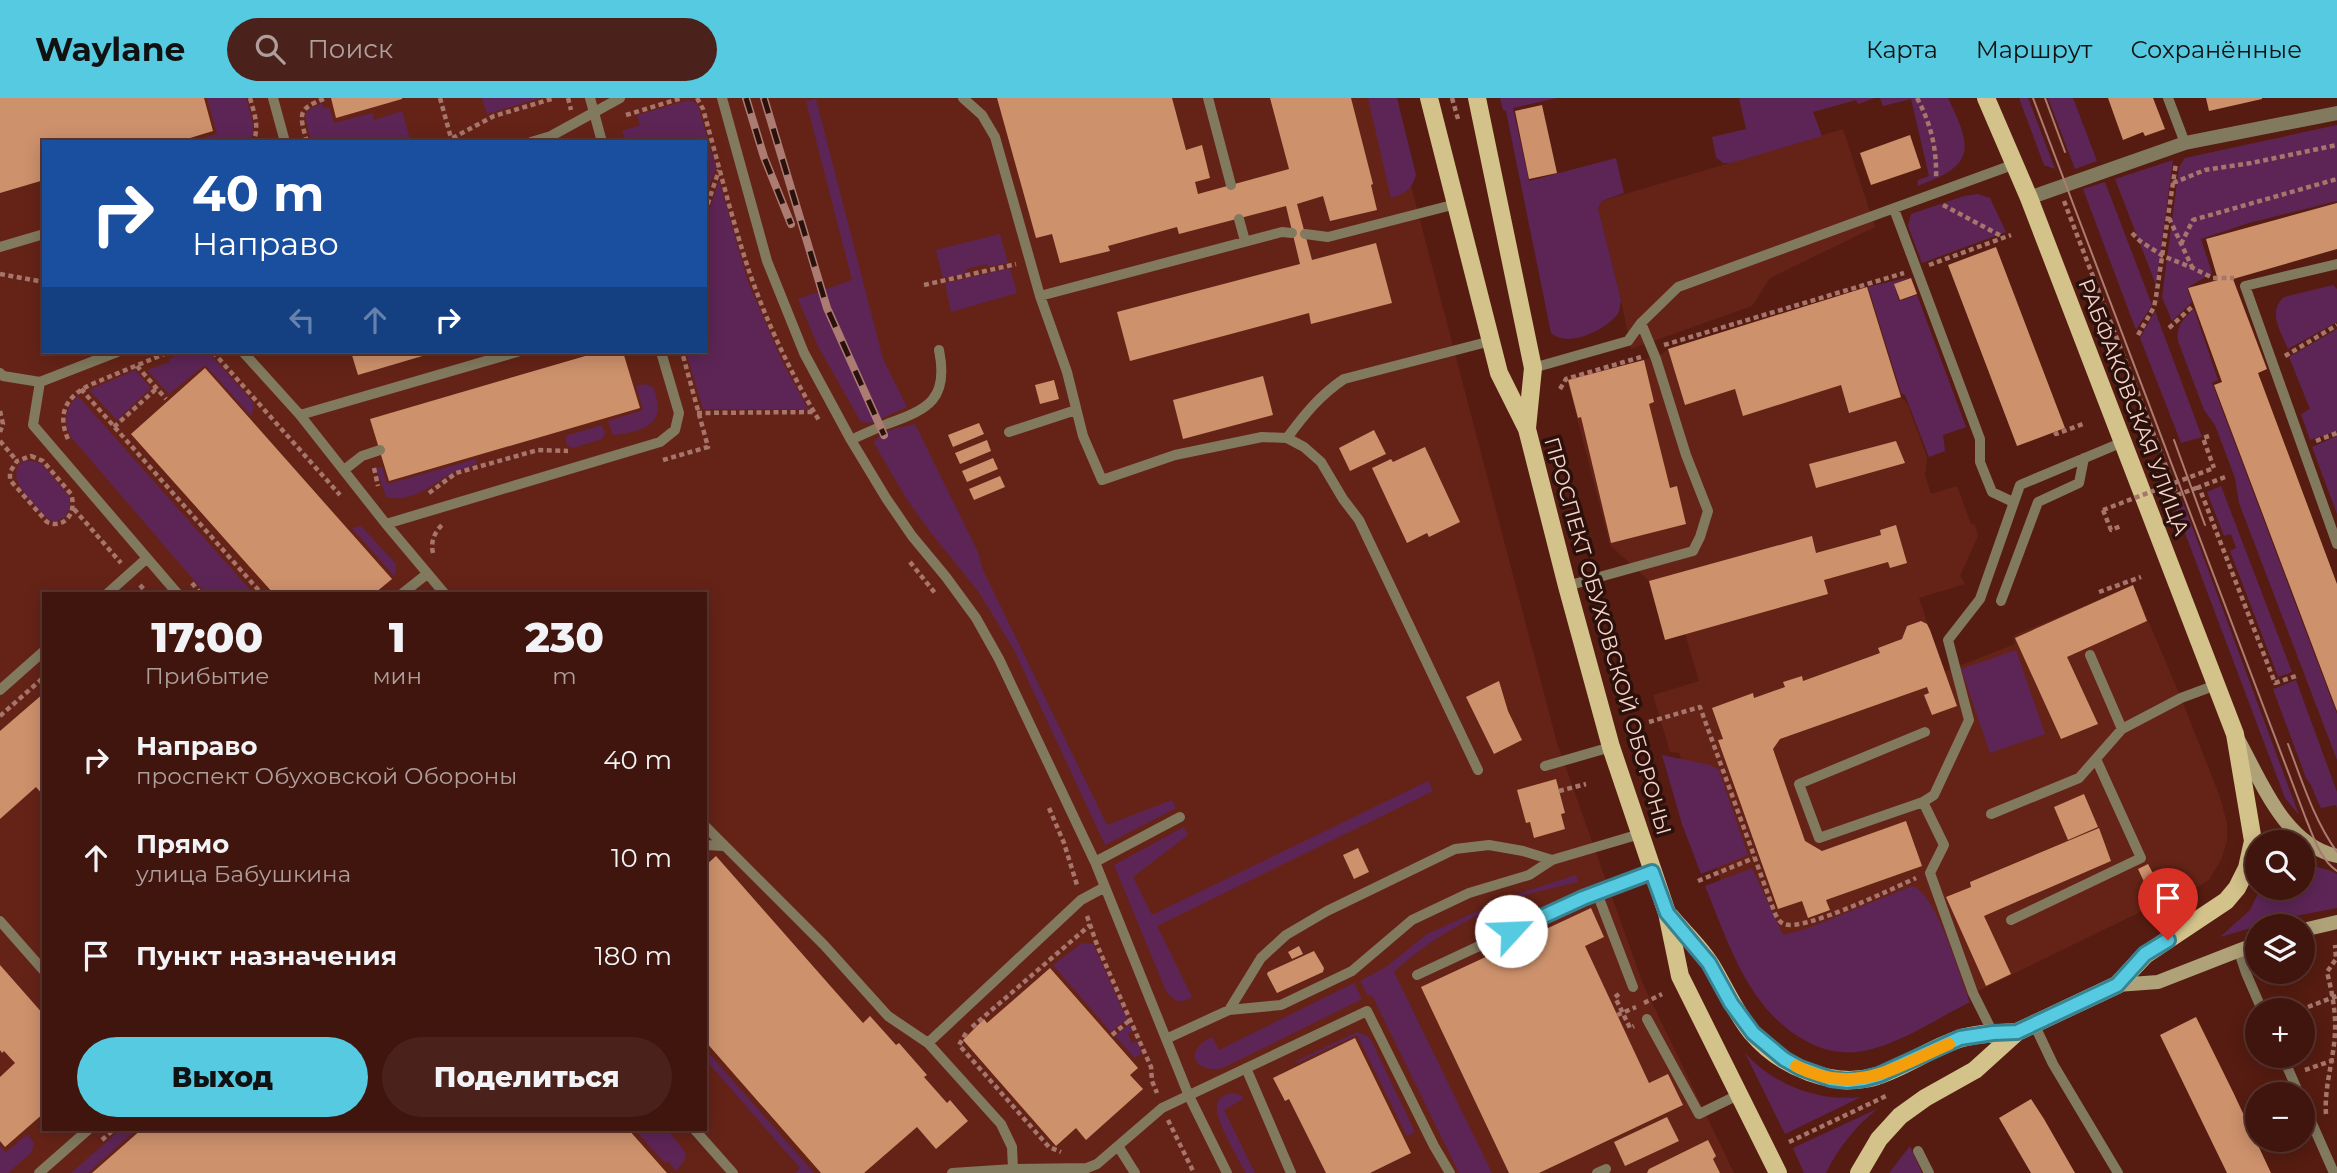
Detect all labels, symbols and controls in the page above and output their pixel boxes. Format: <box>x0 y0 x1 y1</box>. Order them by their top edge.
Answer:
search box <box>227 18 717 81</box>
text: Waylane <box>35 29 185 69</box>
icon: search <box>251 30 289 68</box>
text: Поиск <box>307 33 393 65</box>
text: Карта <box>1866 35 1938 64</box>
text: Маршрут <box>1976 35 2092 64</box>
text: Сохранённые <box>2130 35 2302 64</box>
text: 40 m <box>192 164 324 223</box>
icon: right <box>77 168 168 259</box>
text: Направо <box>192 224 339 263</box>
street label: РАБФАКОВСКАЯ УЛИЦА <box>2073 275 2195 539</box>
icon: left <box>283 301 321 339</box>
icon: ahead <box>356 301 394 339</box>
icon: right <box>429 301 467 339</box>
street label: ПРОСПЕКТ ОБУХОВСКОЙ ОБОРОНЫ <box>1539 434 1677 838</box>
text: 17:00 <box>151 611 263 663</box>
text: 1 <box>389 611 406 663</box>
text: 230 <box>525 611 604 663</box>
text: Прибытие <box>145 662 270 690</box>
text: мин <box>372 662 422 690</box>
text: m <box>552 662 577 690</box>
text: Направо <box>136 730 257 762</box>
icon: right <box>77 741 115 779</box>
text: 40 m <box>603 744 672 776</box>
text: проспект Обуховской Обороны <box>136 762 517 790</box>
text: Прямо <box>136 828 229 860</box>
map controls <box>2245 830 2315 1152</box>
button: search <box>2245 830 2315 900</box>
icon: ahead <box>77 839 115 877</box>
text: 10 m <box>611 842 672 874</box>
text: улица Бабушкина <box>136 860 351 888</box>
pin <box>2138 868 2198 940</box>
icon: arrive <box>2149 879 2187 917</box>
position arrow <box>1474 894 1548 968</box>
button: layers <box>2245 914 2315 984</box>
icon: arrive <box>77 937 115 975</box>
text: Пункт назначения <box>136 940 397 972</box>
text: 180 m <box>594 940 672 972</box>
button: + <box>2245 998 2315 1068</box>
button: Выход <box>77 1037 368 1117</box>
button: Поделиться <box>382 1037 672 1117</box>
button: − <box>2245 1082 2315 1152</box>

